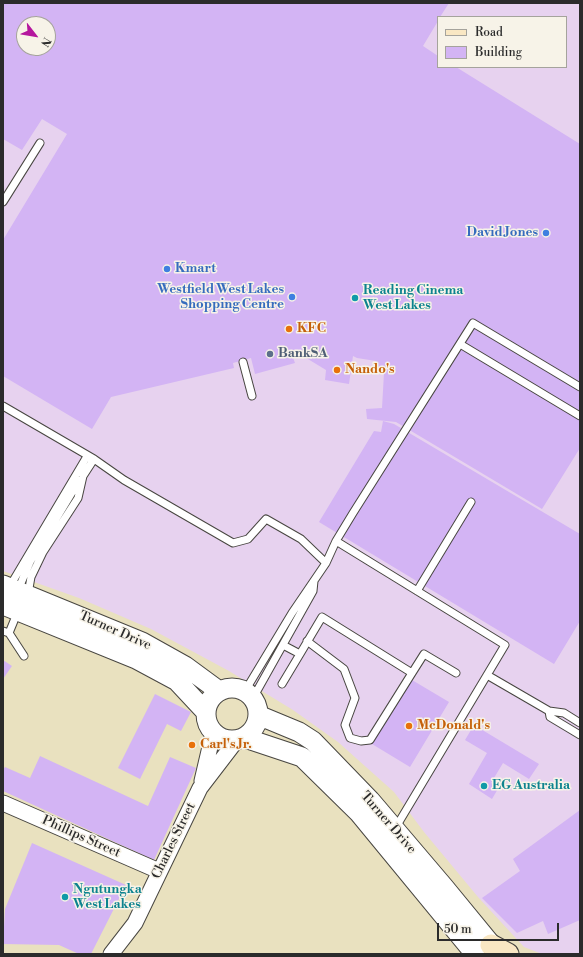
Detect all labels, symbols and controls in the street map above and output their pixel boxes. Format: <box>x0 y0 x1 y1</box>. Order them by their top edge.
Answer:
north arrow <box>16 16 56 56</box>
legend <box>437 16 567 68</box>
text: Road <box>475 25 503 40</box>
text: N <box>37 34 54 49</box>
text: Building <box>475 45 522 60</box>
place label: David Jones <box>467 225 538 241</box>
marker: David Jones <box>541 228 551 238</box>
place label: Kmart <box>175 261 216 277</box>
marker: Kmart <box>162 264 172 274</box>
place label: Westfield West Lakes Shopping Centre <box>157 282 284 313</box>
place label: Reading Cinema West Lakes <box>363 283 463 314</box>
marker: Westfield West Lakes Shopping Centre <box>287 292 297 302</box>
marker: Reading Cinema West Lakes <box>350 293 360 303</box>
place label: KFC <box>297 321 326 337</box>
marker: KFC <box>284 324 294 334</box>
place label: BankSA <box>278 346 328 362</box>
marker: BankSA <box>265 349 275 359</box>
place label: Nando's <box>345 362 395 378</box>
marker: Nando's <box>332 365 342 375</box>
street label: Turner Drive <box>77 608 153 654</box>
place label: McDonald's <box>417 718 490 734</box>
marker: McDonald's <box>404 721 414 731</box>
place label: Carl's Jr. <box>200 737 252 753</box>
marker: Carl's Jr. <box>187 740 197 750</box>
place label: EG Australia <box>492 778 570 794</box>
marker: EG Australia <box>479 781 489 791</box>
street label: Turner Drive <box>357 789 419 857</box>
street label: Charles Street <box>149 800 199 882</box>
street label: Phillips Street <box>39 813 123 861</box>
place label: Ngutungka West Lakes <box>73 882 142 913</box>
marker: Ngutungka West Lakes <box>60 892 70 902</box>
scale bar <box>439 915 561 941</box>
text: 50 m <box>444 922 472 937</box>

